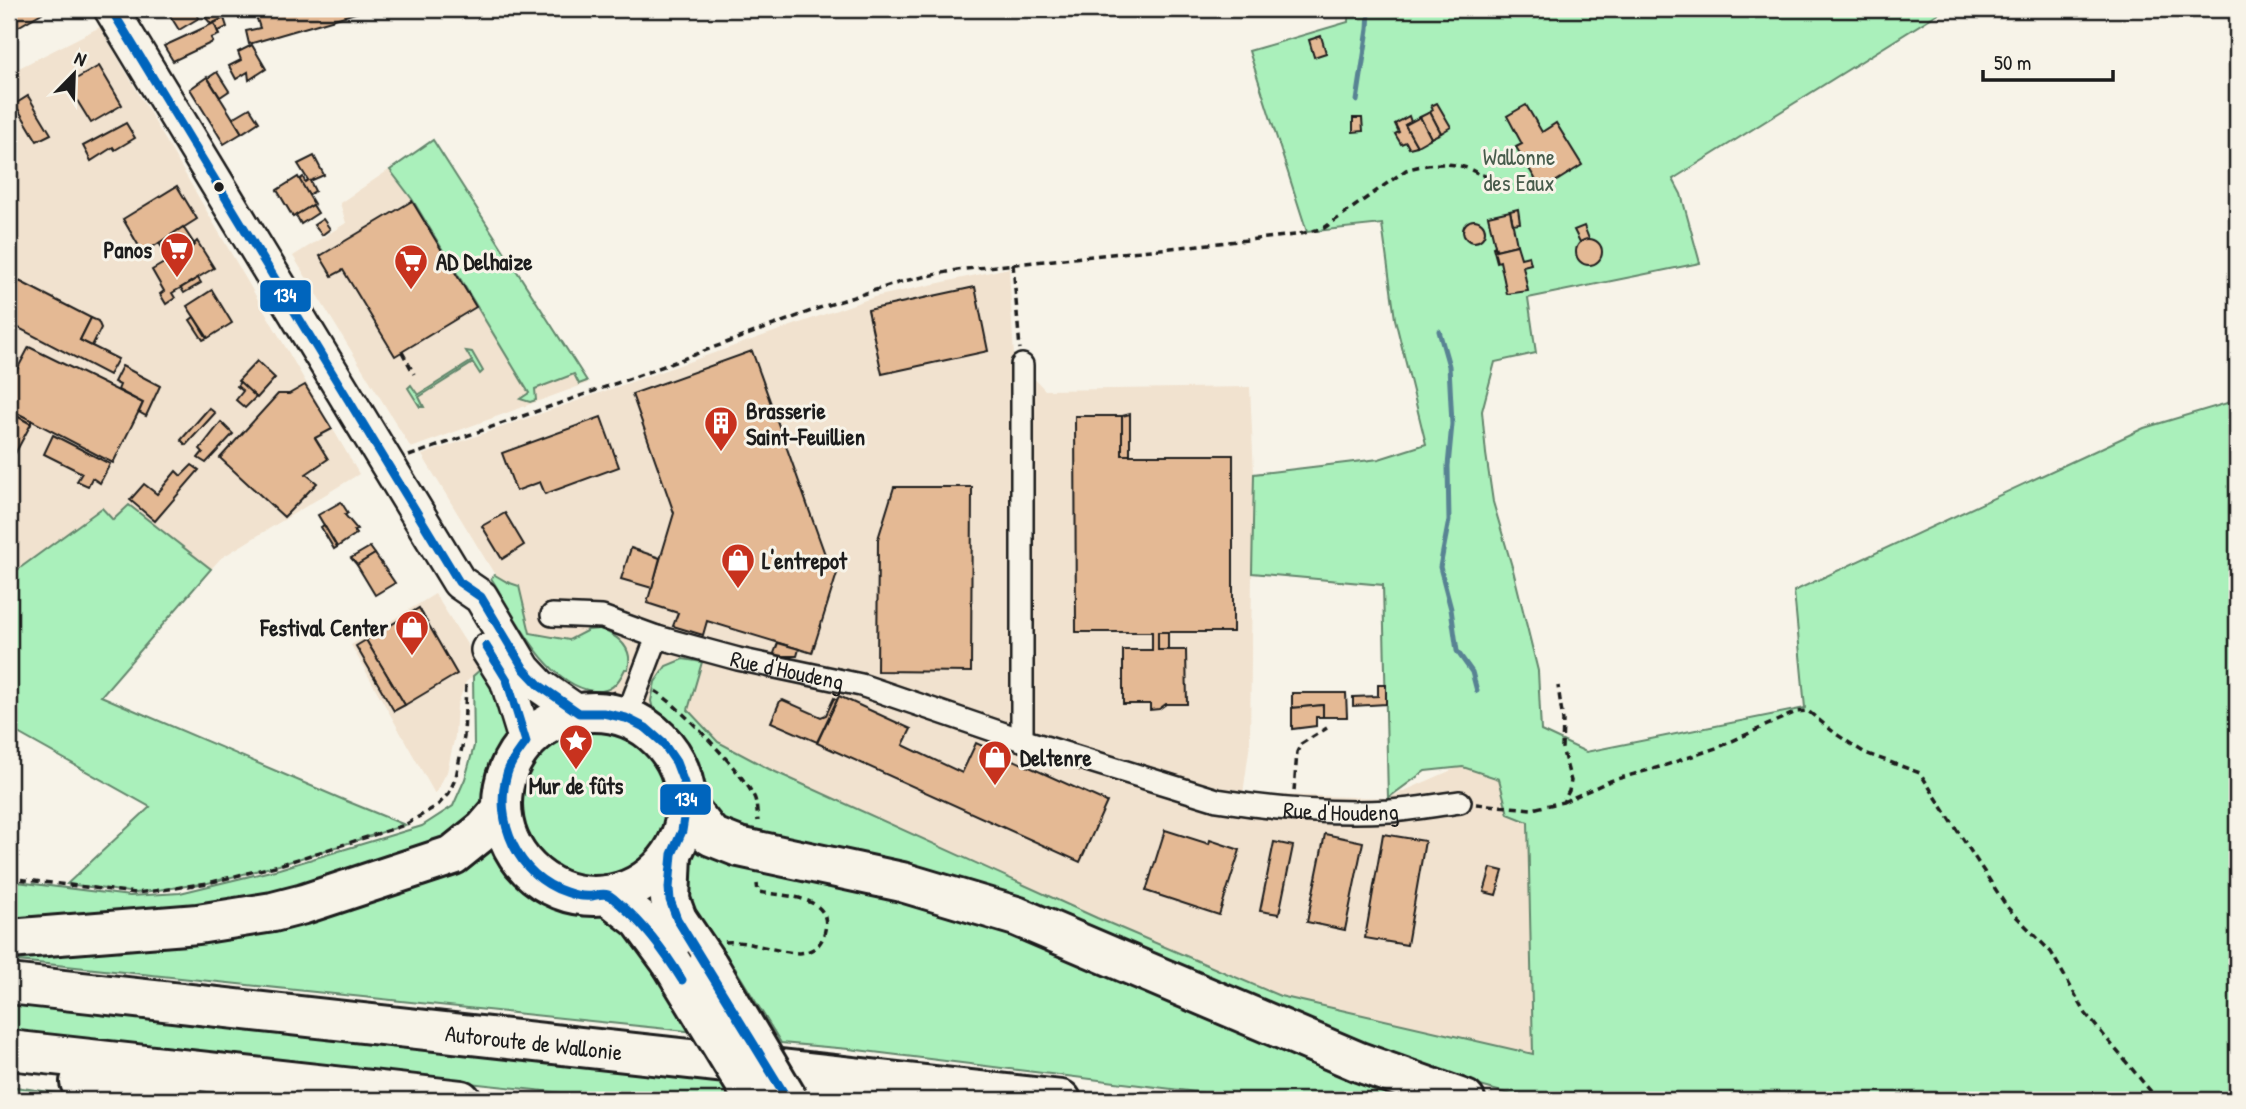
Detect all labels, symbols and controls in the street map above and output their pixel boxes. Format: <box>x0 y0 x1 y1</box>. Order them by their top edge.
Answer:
north arrow <box>38 38 108 108</box>
scale bar <box>1983 38 2113 82</box>
text: N <box>71 44 90 72</box>
text: 50 m <box>1994 48 2031 77</box>
park label: Wallonne des Eaux <box>1483 141 1555 198</box>
unlabelled marker <box>212 180 226 194</box>
supermarket icon: Panos <box>158 230 196 279</box>
place label: Panos <box>103 234 152 265</box>
supermarket icon: AD Delhaize <box>392 242 430 291</box>
place label: AD Delhaize <box>436 246 533 277</box>
line badge: 134 <box>259 279 312 313</box>
text: 134 <box>274 282 296 308</box>
place label: Brasserie Saint-Feuillien <box>746 395 865 452</box>
building icon: Brasserie Saint-Feuillien <box>702 404 740 453</box>
shop icon: L'entrepot <box>719 541 757 590</box>
place label: L'entrepot <box>762 545 848 577</box>
shop icon: Festival Center <box>393 608 431 657</box>
place label: Festival Center <box>260 612 388 643</box>
street label: Rue d'Houdeng <box>727 642 847 696</box>
place icon: Mur de fûts <box>557 722 595 771</box>
shop icon: Deltenre <box>976 738 1014 787</box>
place label: Deltenre <box>1020 742 1093 773</box>
place label: Mur de fûts <box>529 770 623 801</box>
line badge: 134 <box>659 783 712 816</box>
text: 134 <box>675 786 697 812</box>
street label: Rue d'Houdeng <box>1282 793 1400 827</box>
street label: Autoroute de Wallonie <box>444 1017 624 1067</box>

